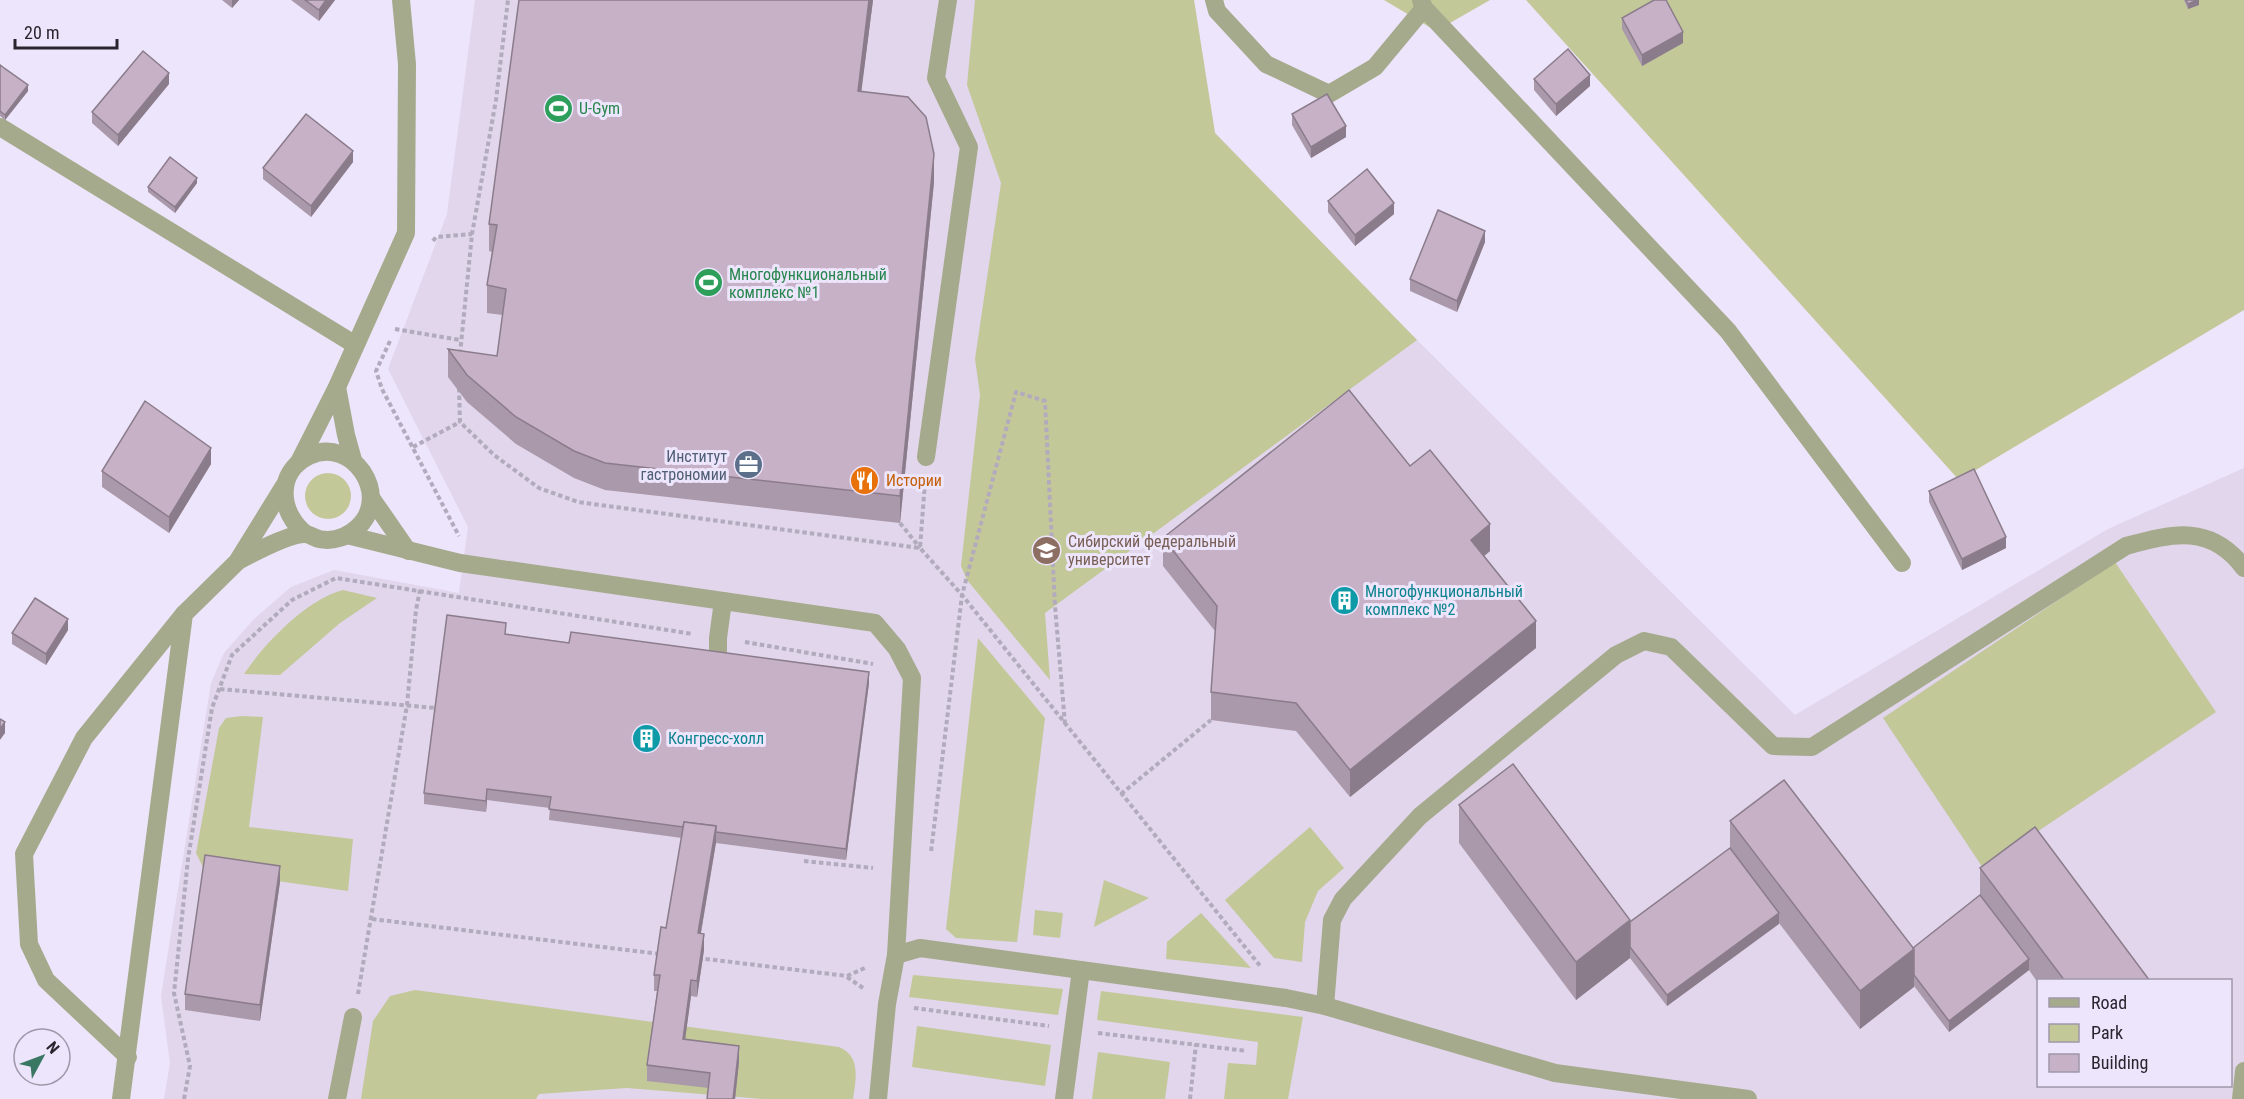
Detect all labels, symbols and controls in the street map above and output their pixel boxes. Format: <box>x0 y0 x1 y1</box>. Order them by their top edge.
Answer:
scale bar <box>15 12 117 50</box>
text: 20 m <box>24 22 59 43</box>
sports icon: U-Gym <box>542 92 574 124</box>
place label: U-Gym <box>579 99 620 118</box>
place label: Многофункциональный комплекс №1 <box>729 265 887 302</box>
sports icon: Многофункциональный комплекс №1 <box>692 267 724 299</box>
place label: Институт гастрономии <box>640 447 727 484</box>
office icon: Институт гастрономии <box>732 449 764 481</box>
restaurant icon: Истории <box>849 464 881 496</box>
place label: Истории <box>886 471 942 490</box>
place label: Сибирский федеральный университет <box>1068 532 1236 569</box>
school or university icon: Сибирский федеральный университет <box>1031 534 1063 566</box>
place label: Многофункциональный комплекс №2 <box>1365 582 1523 619</box>
building icon: Многофункциональный комплекс №2 <box>1328 584 1360 616</box>
building icon: Конгресс-холл <box>631 722 663 754</box>
place label: Конгресс-холл <box>668 729 764 748</box>
legend <box>2037 979 2232 1087</box>
text: Road <box>2091 992 2127 1013</box>
text: Park <box>2091 1022 2123 1043</box>
north arrow <box>12 1027 72 1087</box>
text: N <box>43 1038 63 1057</box>
text: Building <box>2091 1052 2148 1073</box>

